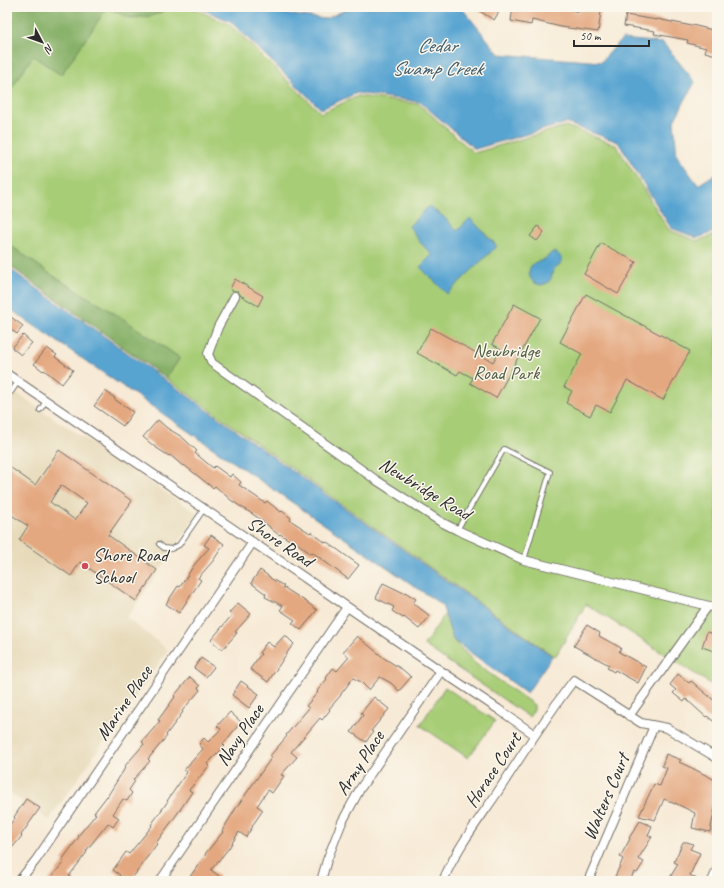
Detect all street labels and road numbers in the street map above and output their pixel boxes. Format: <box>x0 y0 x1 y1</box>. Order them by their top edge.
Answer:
street label: Newbridge Road <box>375 452 477 527</box>
street label: Shore Road <box>242 511 320 574</box>
street label: Marine Place <box>90 660 159 745</box>
street label: Navy Place <box>211 698 270 770</box>
street label: Army Place <box>330 725 391 800</box>
street label: Horace Court <box>459 727 528 812</box>
street label: Walters Court <box>577 748 636 844</box>

